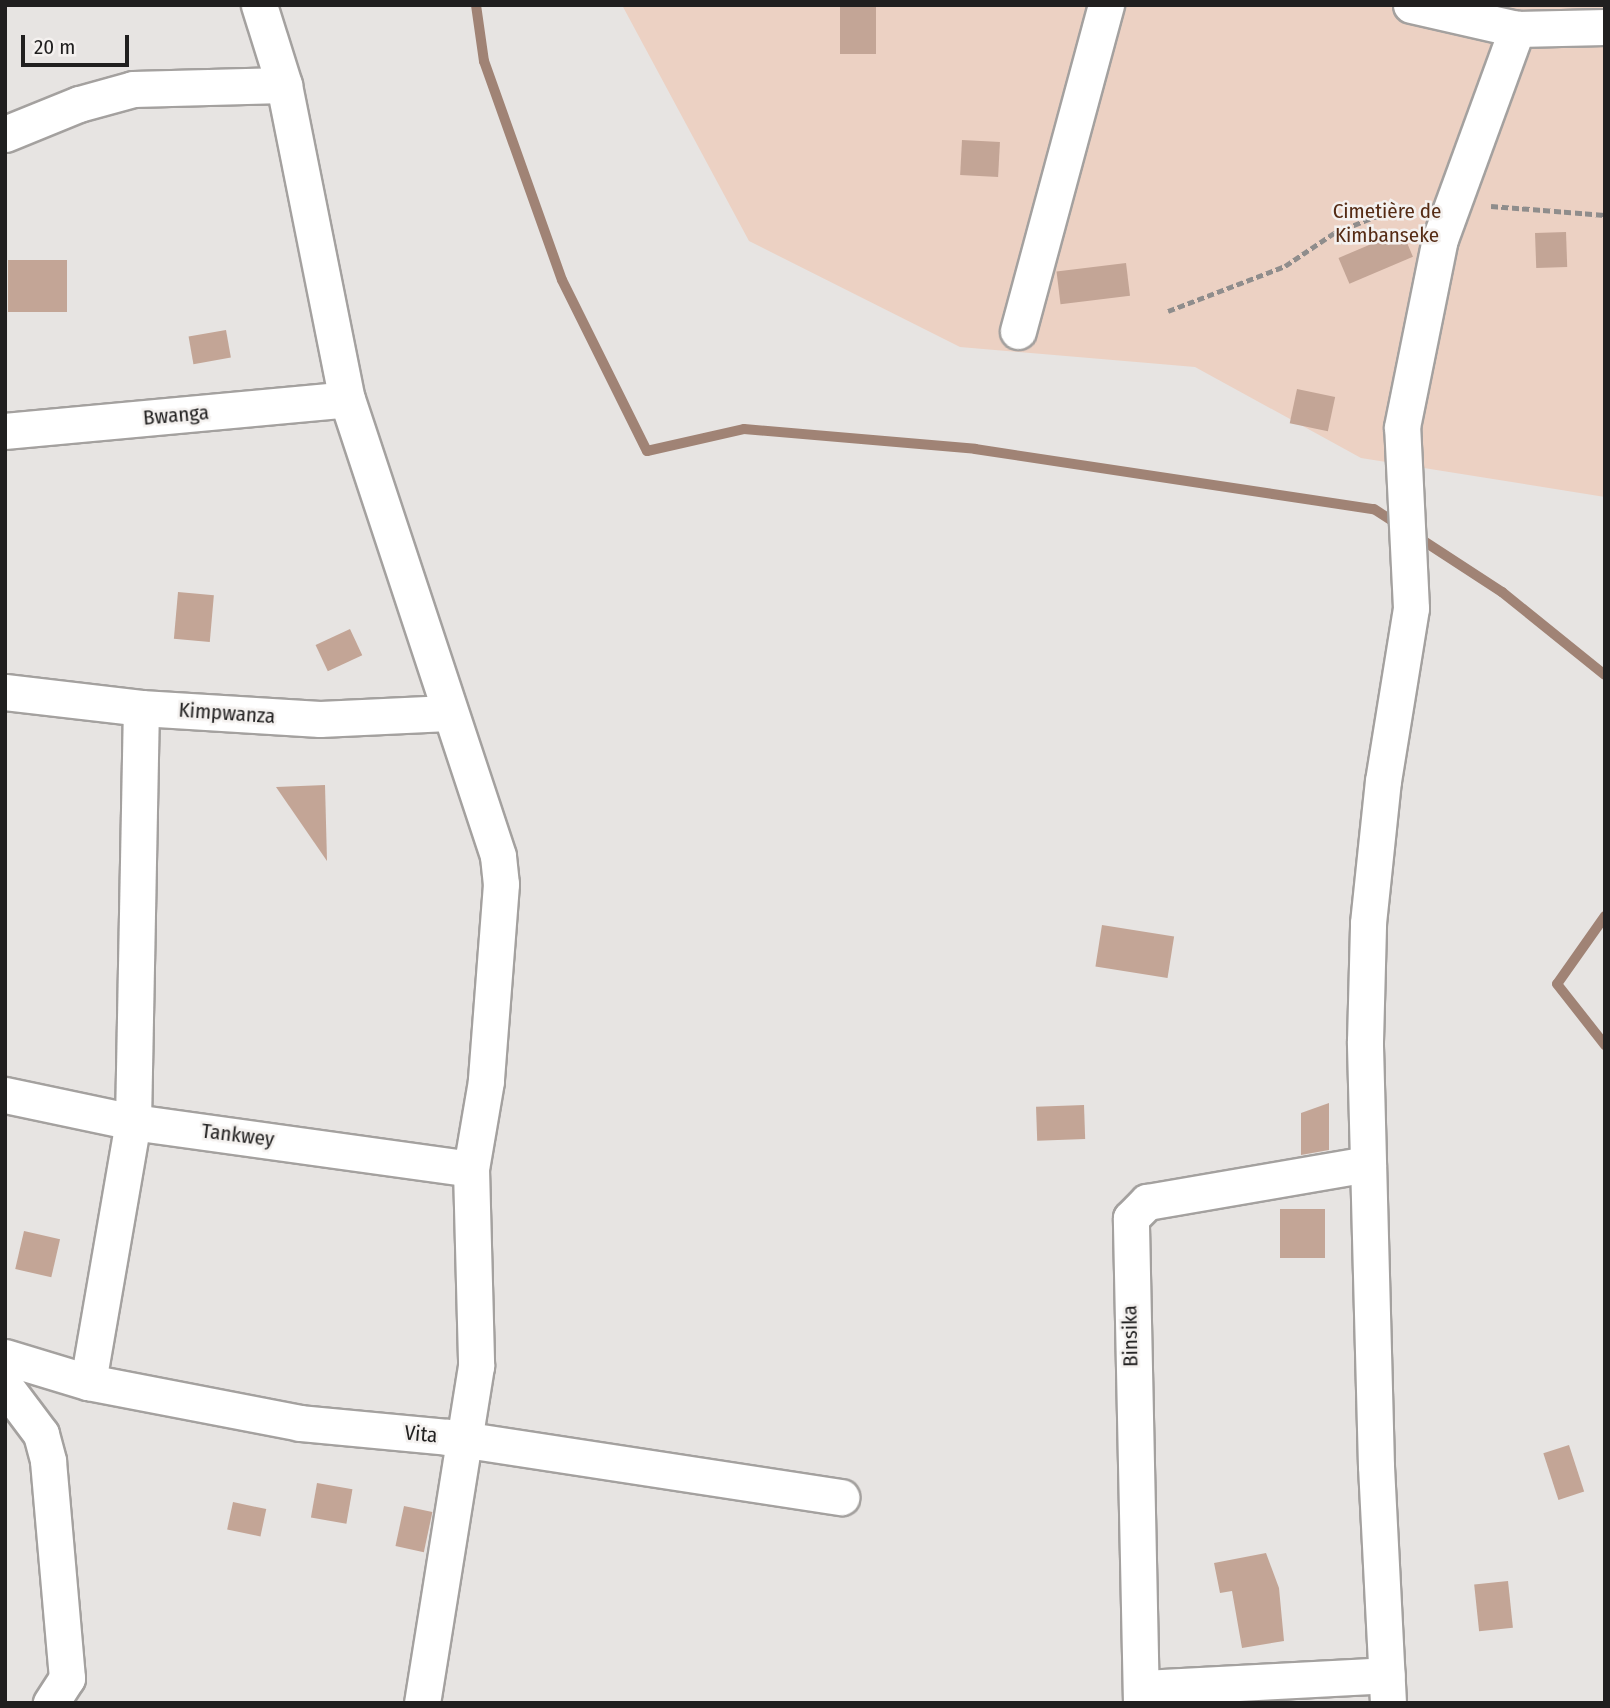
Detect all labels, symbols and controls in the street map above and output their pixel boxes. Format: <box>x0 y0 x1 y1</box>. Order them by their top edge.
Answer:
scale bar <box>24 21 133 65</box>
text: 20 m <box>34 34 75 60</box>
park label: Cimetière de Kimbanseke <box>1333 198 1441 248</box>
street label: Bwanga <box>142 400 210 430</box>
street label: Kimpwanza <box>178 697 276 729</box>
street label: Tankwey <box>200 1118 276 1152</box>
street label: Binsika <box>1117 1305 1143 1367</box>
street label: Vita <box>403 1420 439 1448</box>

